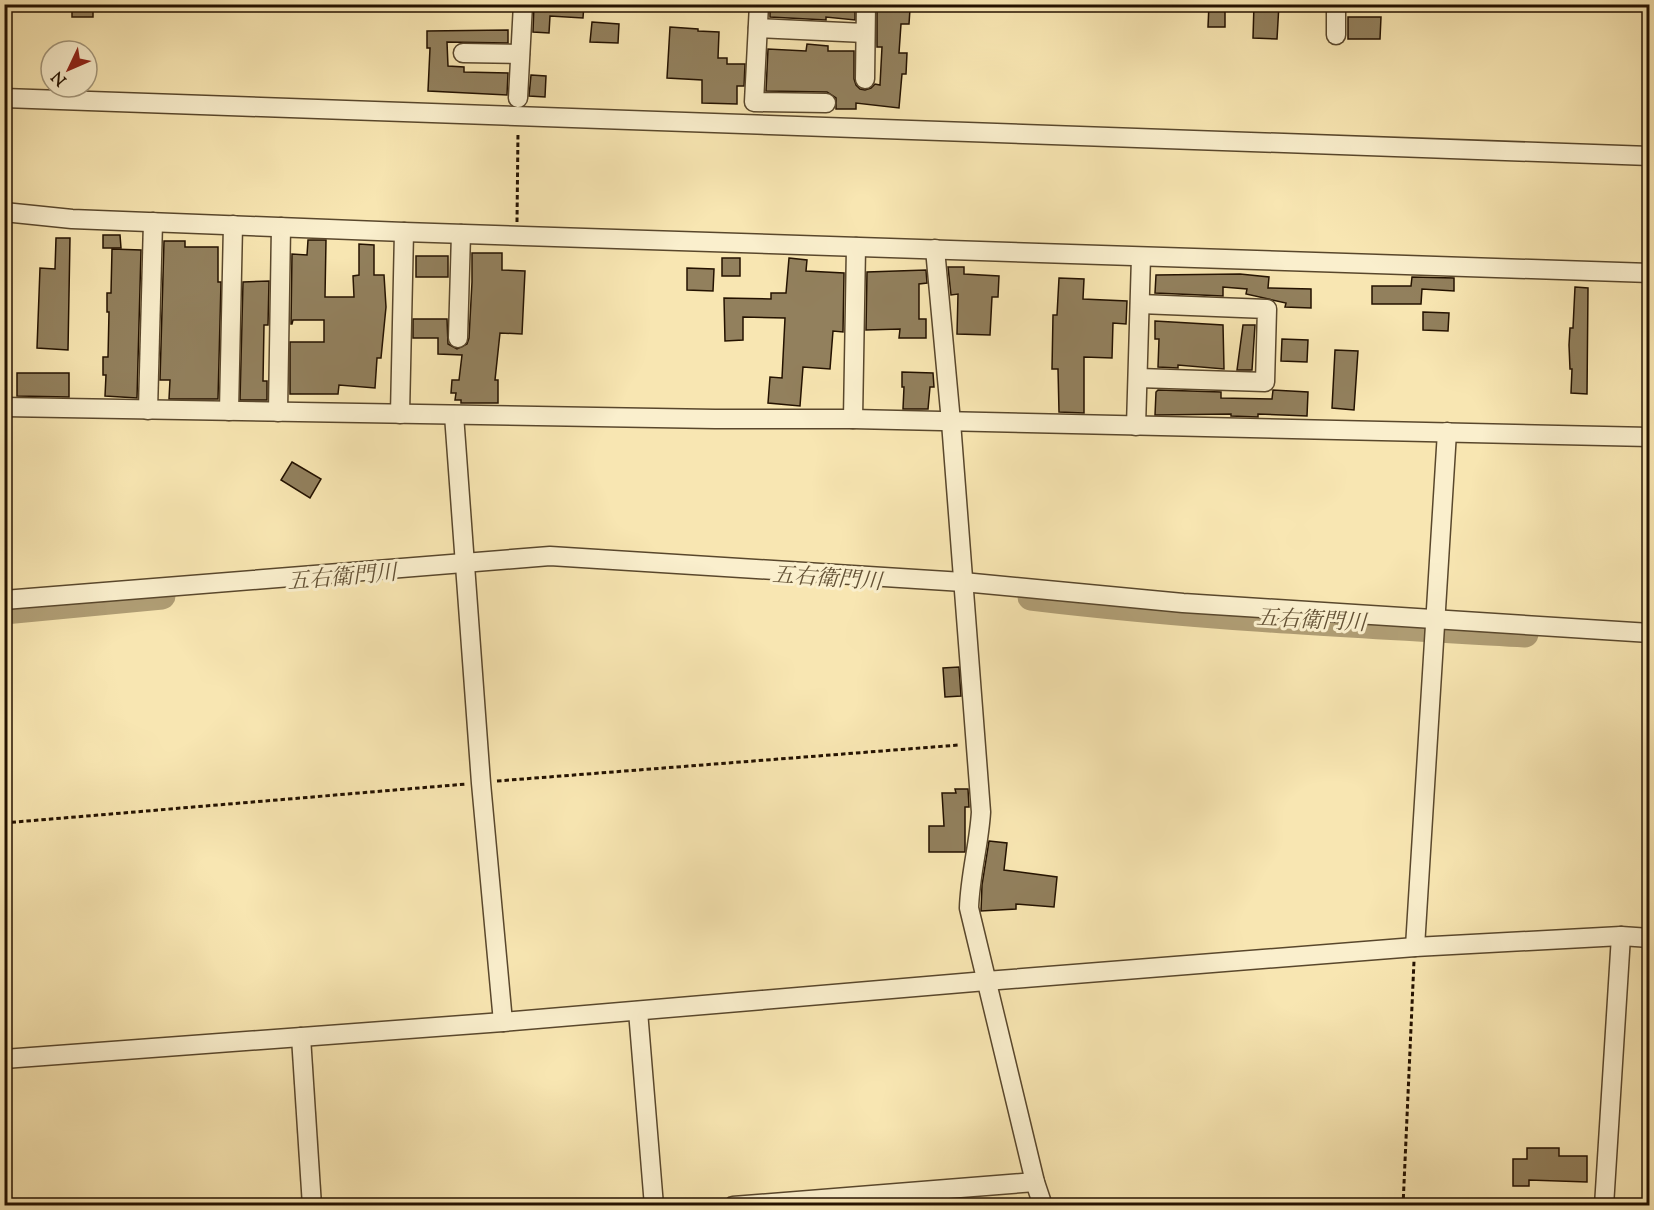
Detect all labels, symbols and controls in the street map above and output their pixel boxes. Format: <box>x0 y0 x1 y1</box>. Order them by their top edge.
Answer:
north arrow <box>39 39 99 99</box>
text: N <box>47 65 73 90</box>
water label: 五右衛門川 <box>286 558 400 600</box>
water label: 五右衛門川 <box>771 560 885 600</box>
water label: 五右衛門川 <box>1255 603 1369 641</box>

